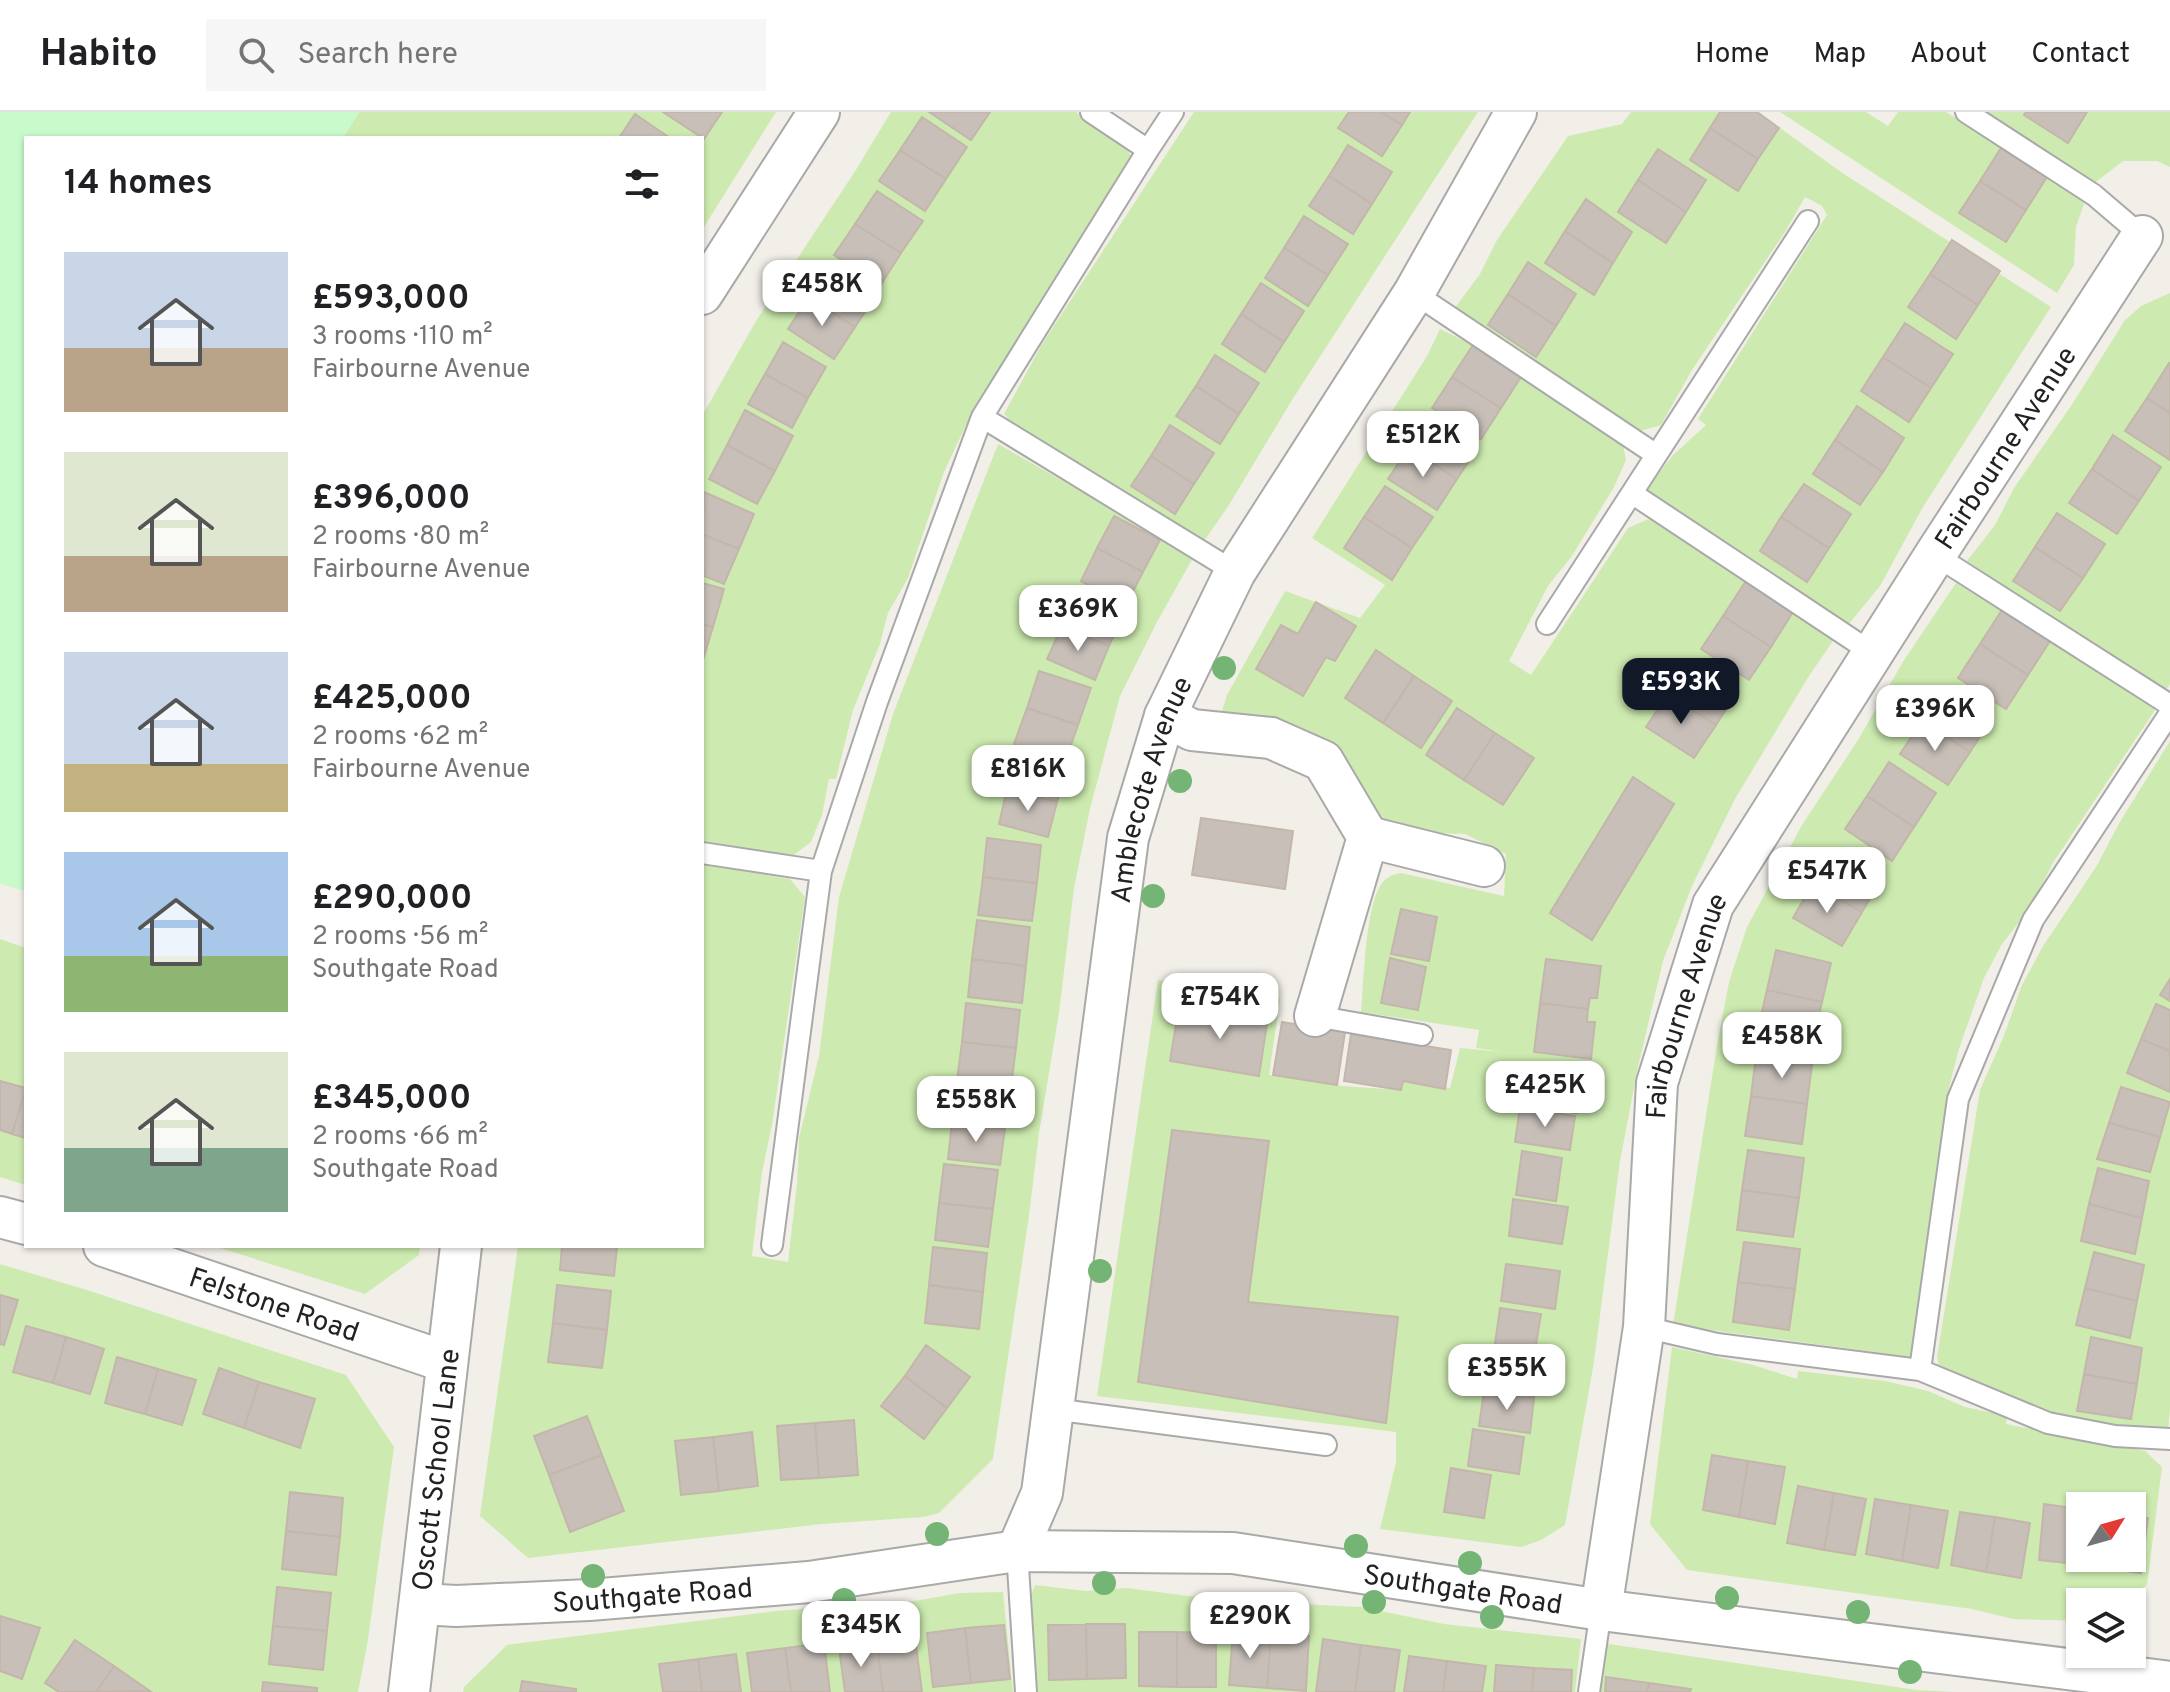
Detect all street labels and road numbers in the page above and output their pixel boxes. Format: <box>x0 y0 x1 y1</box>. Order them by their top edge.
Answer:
street label: Fairbourne Avenue <box>1928 341 2086 557</box>
street label: Amblecote Avenue <box>1105 671 1202 906</box>
street label: Fairbourne Avenue <box>1640 887 1737 1120</box>
street label: Felstone Road <box>184 1261 363 1352</box>
street label: Oscott School Lane <box>406 1347 470 1593</box>
street label: Southgate Road <box>1360 1558 1565 1625</box>
street label: Southgate Road <box>552 1572 754 1623</box>

